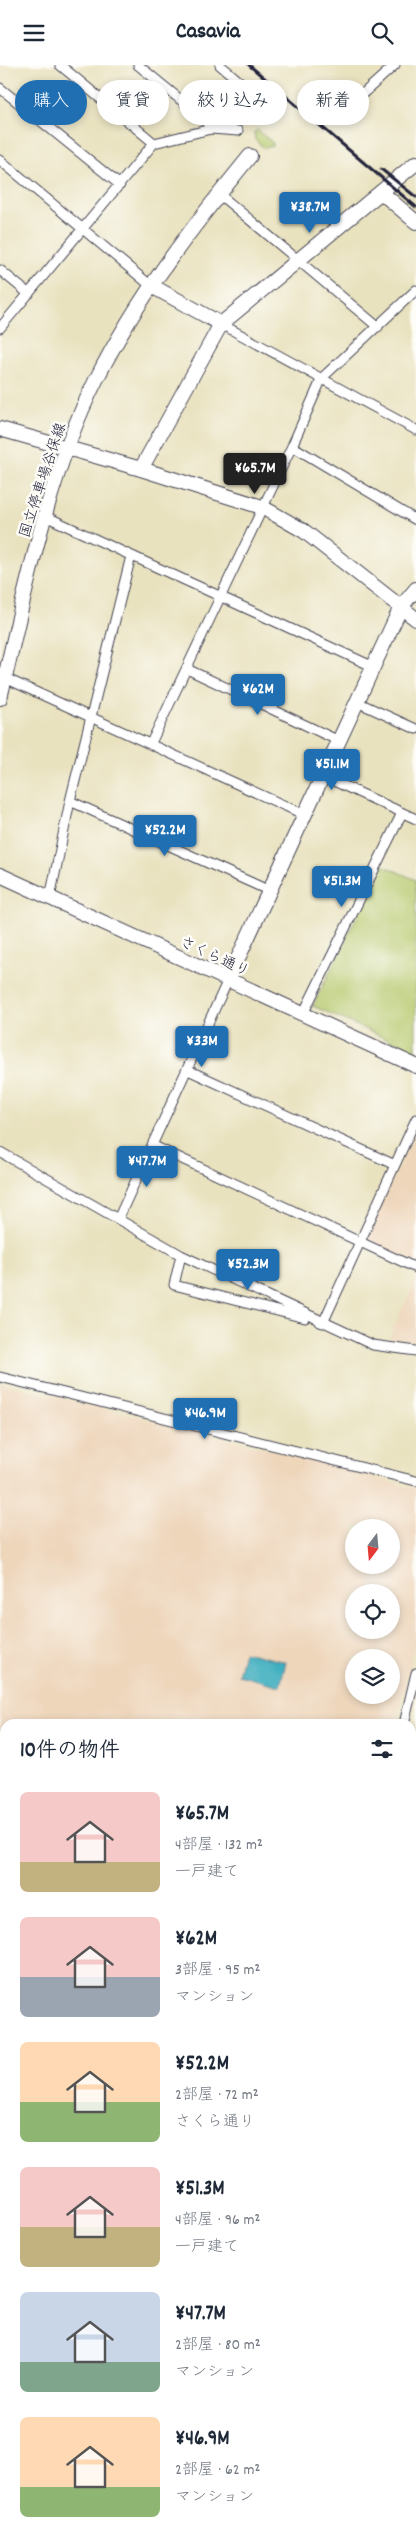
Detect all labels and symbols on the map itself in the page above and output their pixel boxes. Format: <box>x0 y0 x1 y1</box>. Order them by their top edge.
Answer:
pin: ¥38.7M <box>269 191 351 234</box>
street label: 国立停車場谷保線 <box>15 420 73 541</box>
pin: ¥65.7M <box>214 453 296 495</box>
pin: ¥62M <box>228 673 288 716</box>
pin: ¥51.1M <box>291 749 373 791</box>
pin: ¥52.2M <box>124 815 206 857</box>
pin: ¥51.3M <box>301 865 383 908</box>
street label: さくら通り <box>176 932 253 984</box>
pin: ¥33M <box>172 1025 232 1068</box>
pin: ¥47.7M <box>106 1145 188 1188</box>
pin: ¥52.3M <box>207 1249 289 1291</box>
pin: ¥46.9M <box>164 1397 246 1440</box>
north arrow <box>345 1519 400 1574</box>

